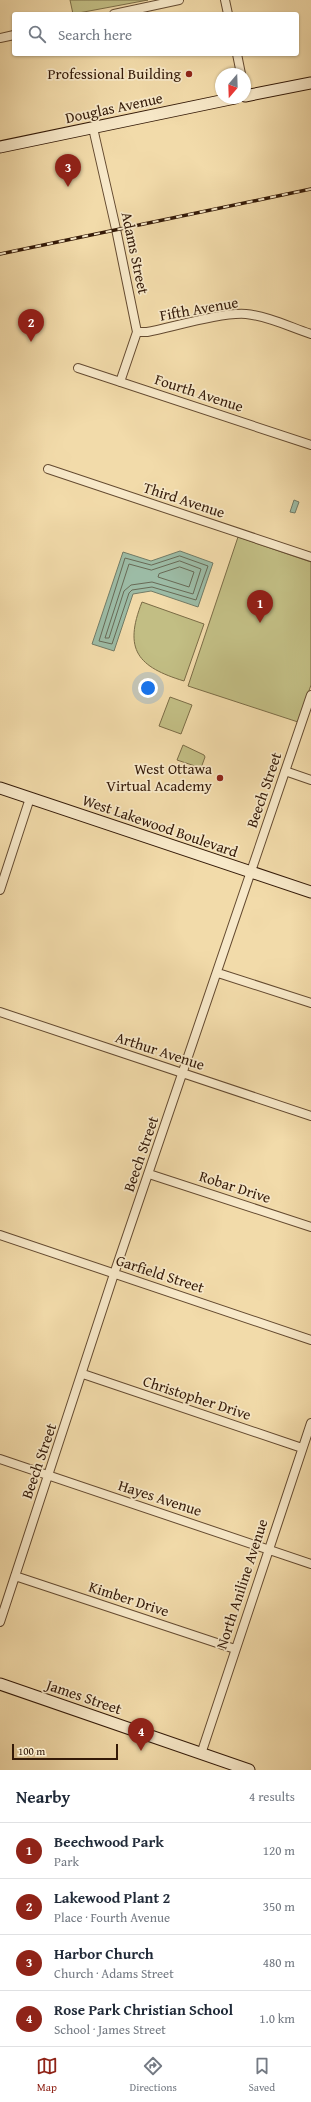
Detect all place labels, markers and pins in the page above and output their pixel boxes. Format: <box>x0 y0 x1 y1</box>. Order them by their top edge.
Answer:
place label: Professional Building <box>48 63 182 84</box>
marker: Professional Building <box>184 69 194 79</box>
pin: 3 <box>55 154 81 187</box>
pin: 2 <box>18 309 44 342</box>
pin: 1 <box>247 590 273 623</box>
place label: West Ottawa Virtual Academy <box>106 758 213 796</box>
marker: West Ottawa Virtual Academy <box>215 773 225 783</box>
pin: 4 <box>128 1718 154 1751</box>

